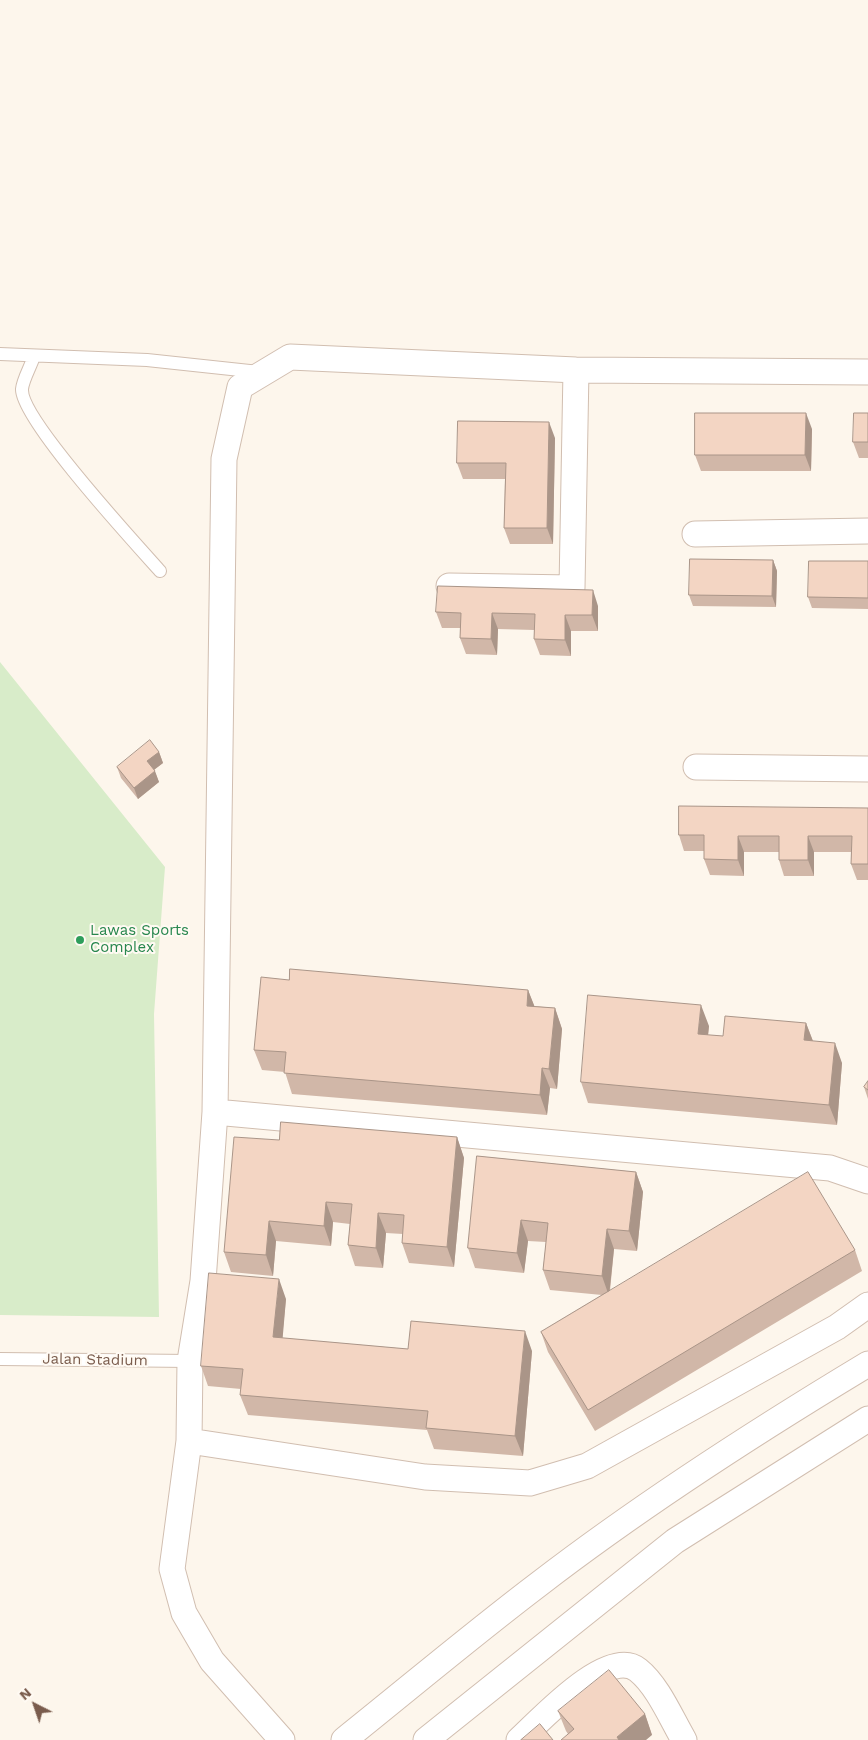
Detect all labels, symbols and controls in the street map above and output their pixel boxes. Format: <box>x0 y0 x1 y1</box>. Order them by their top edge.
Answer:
place label: Lawas Sports Complex <box>90 922 189 957</box>
marker: Lawas Sports Complex <box>74 934 86 946</box>
street label: Jalan Stadium <box>42 1350 148 1370</box>
north arrow <box>10 1680 60 1730</box>
text: N <box>16 1684 34 1703</box>

